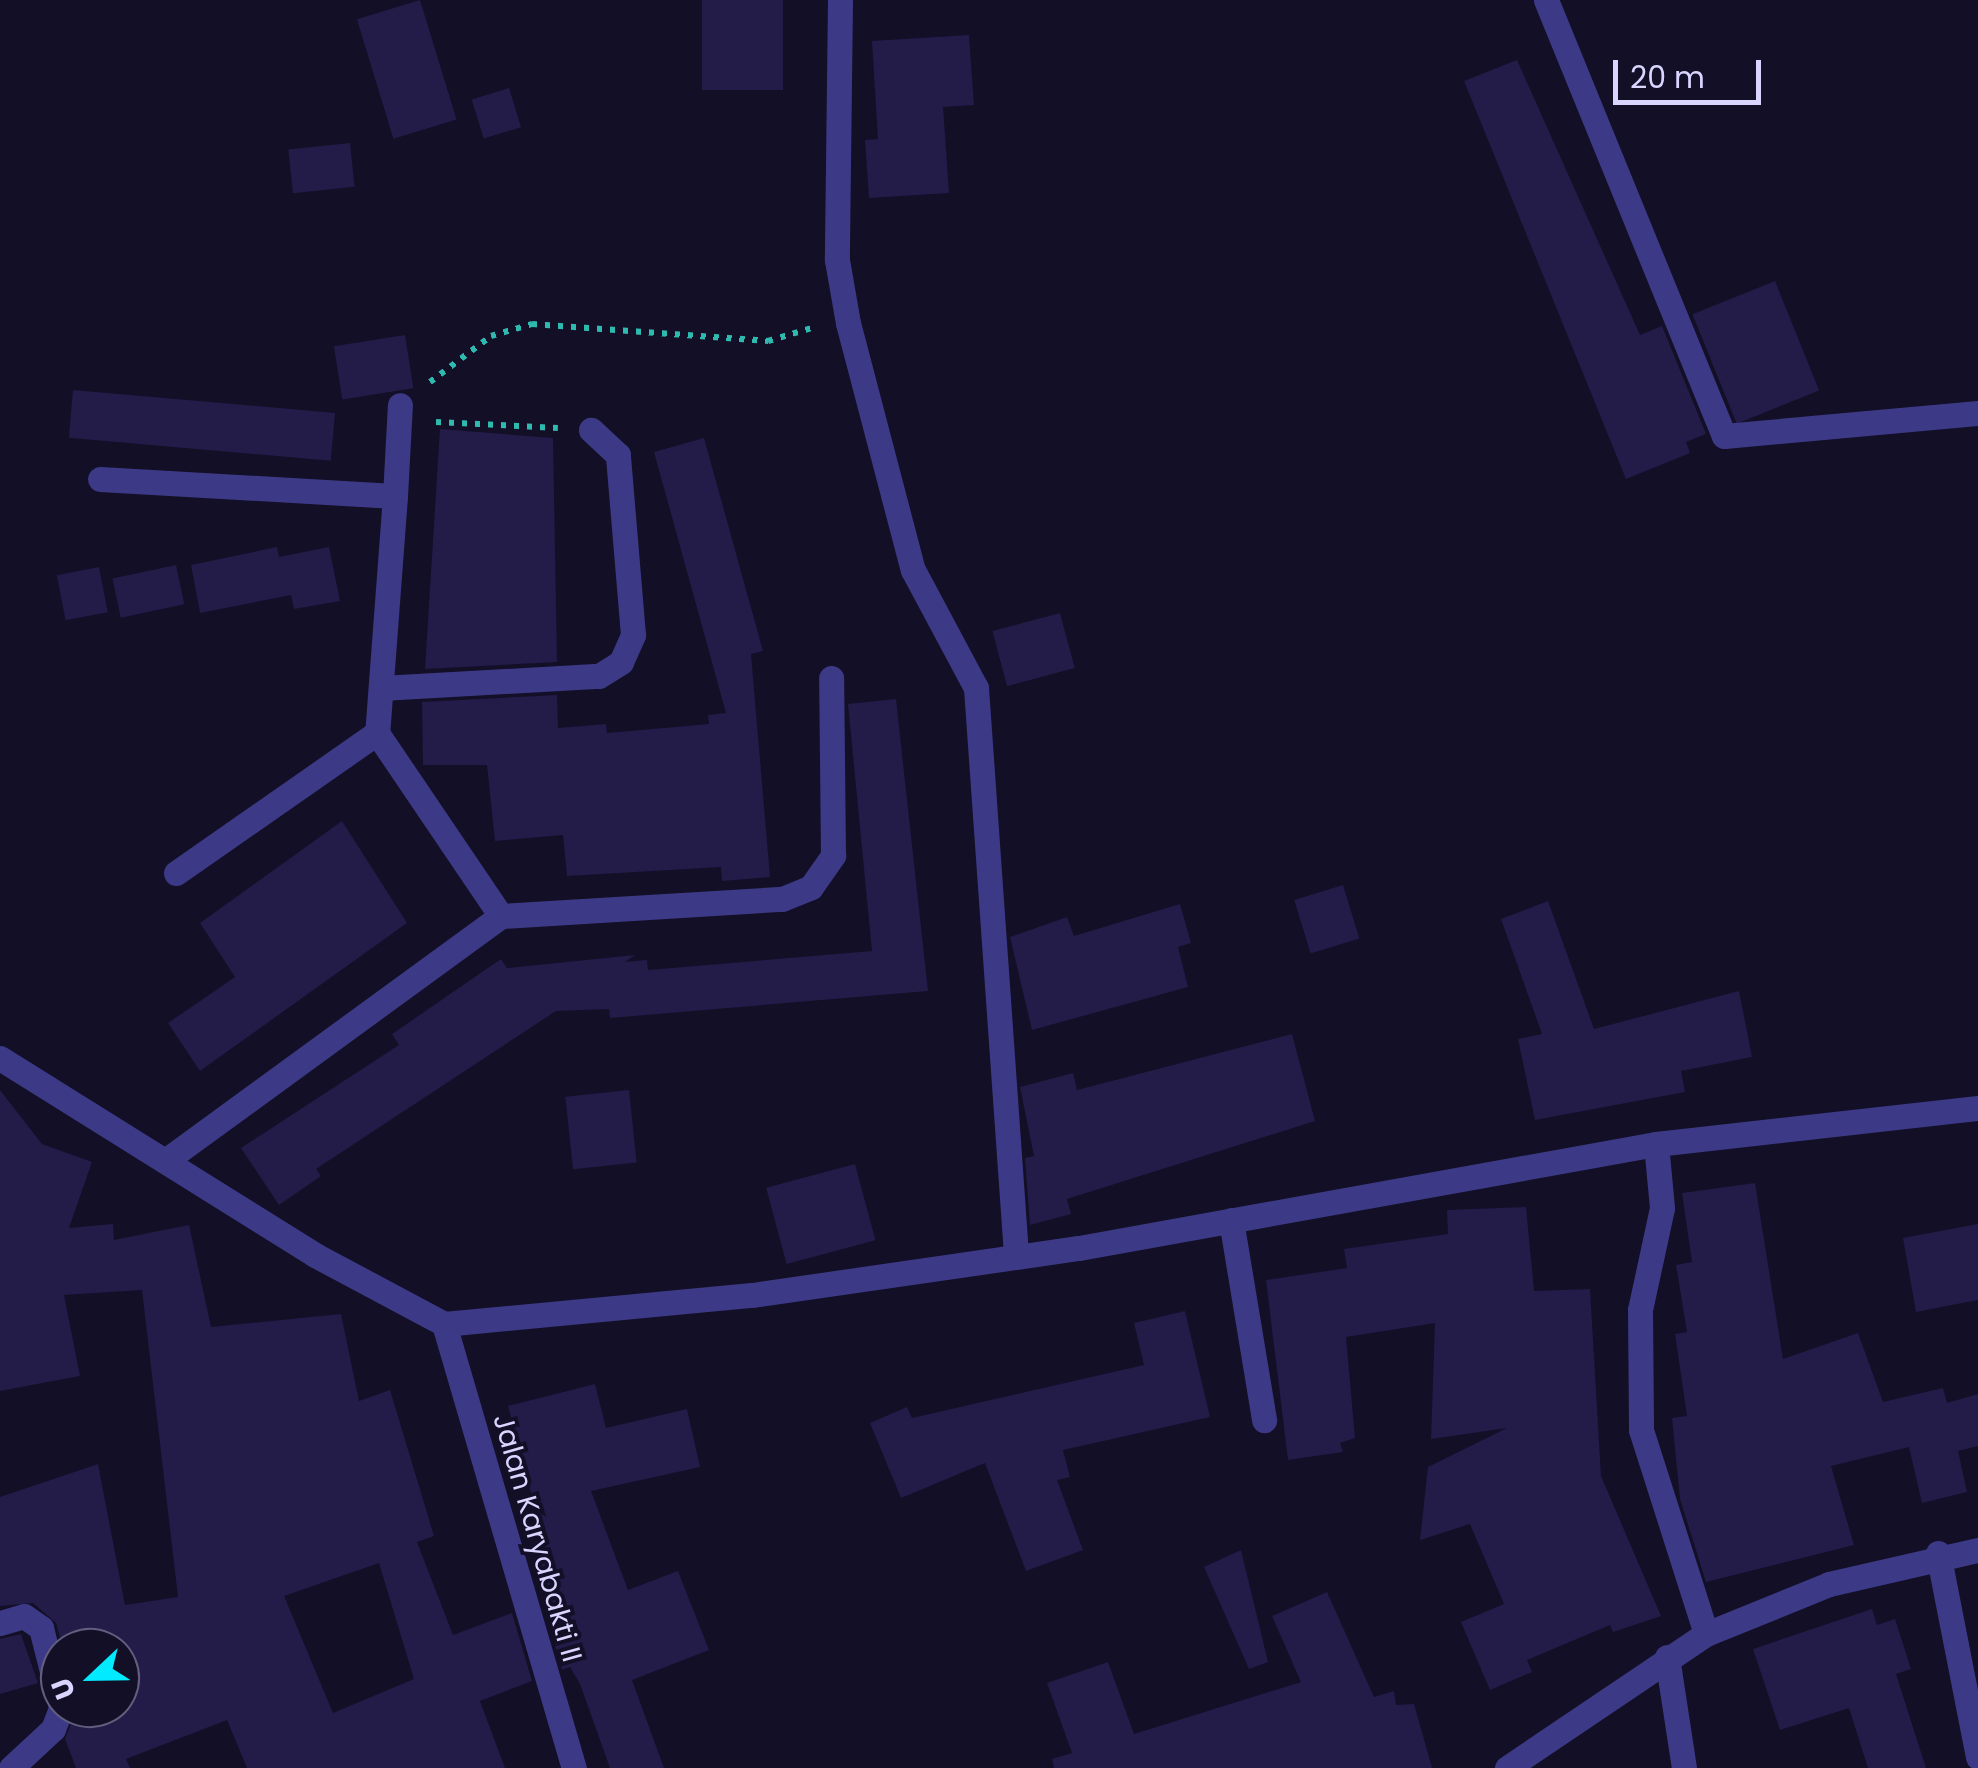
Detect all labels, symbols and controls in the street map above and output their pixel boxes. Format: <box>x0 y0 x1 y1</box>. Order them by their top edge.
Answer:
scale bar <box>1618 40 1766 102</box>
text: 20 m <box>1630 56 1705 99</box>
street label: Jalan Karyabakti II <box>486 1410 588 1666</box>
north arrow <box>40 1628 140 1728</box>
text: U <box>42 1672 85 1705</box>

